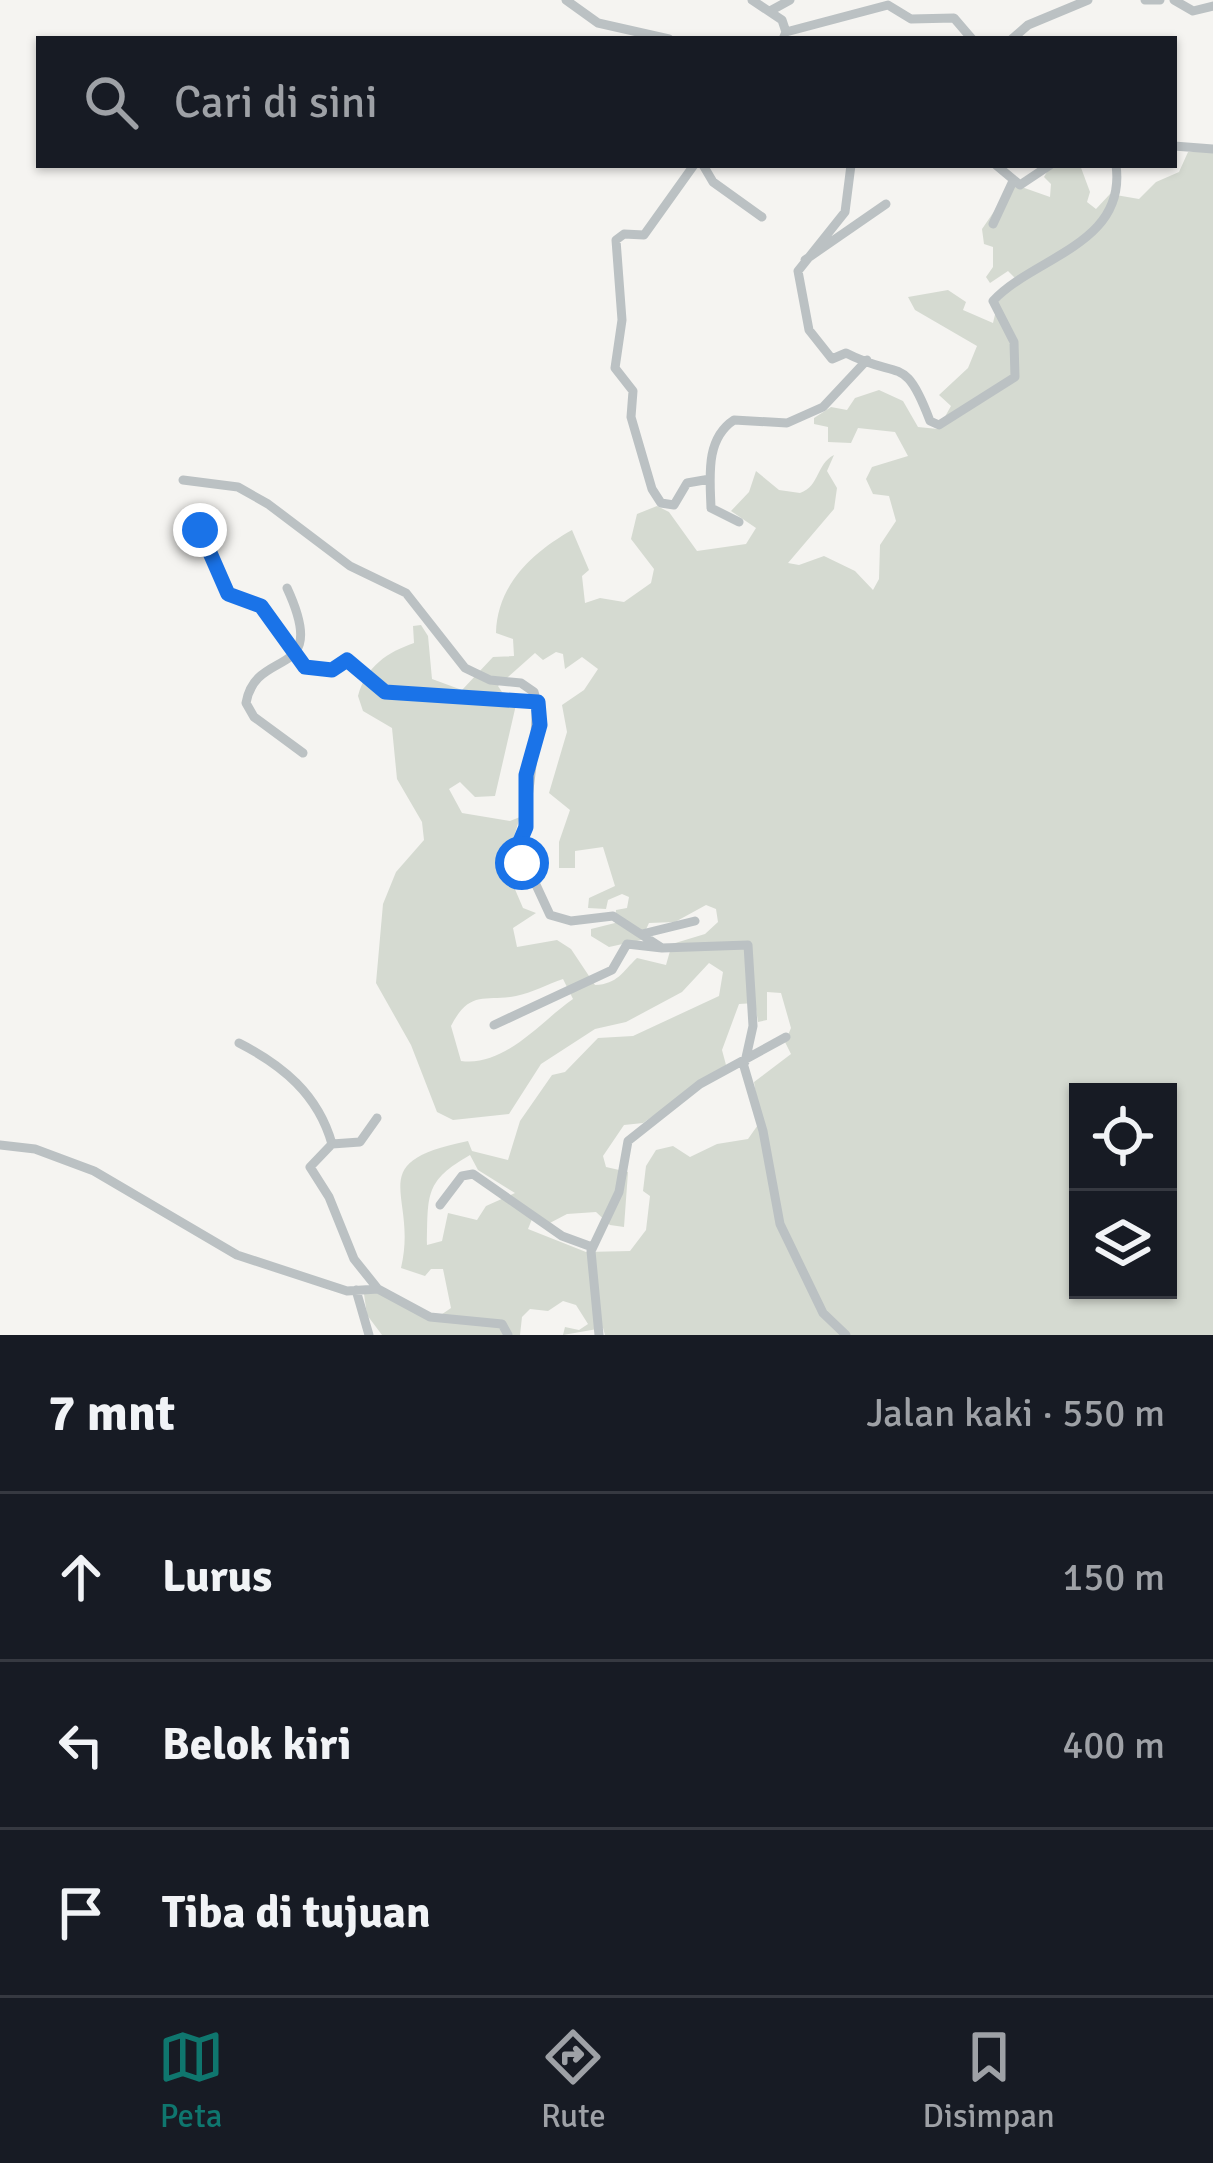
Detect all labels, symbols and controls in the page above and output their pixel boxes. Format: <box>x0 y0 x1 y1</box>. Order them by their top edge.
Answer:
search box <box>36 36 1177 168</box>
icon: search <box>78 69 144 135</box>
text: Cari di sini <box>174 75 378 130</box>
route end <box>173 503 227 557</box>
route start <box>495 836 549 890</box>
map controls <box>1069 1083 1177 1299</box>
button: locate <box>1069 1083 1177 1191</box>
button: layers <box>1069 1191 1177 1299</box>
text: 7 mnt <box>48 1382 175 1445</box>
text: Jalan kaki · 550 m <box>867 1389 1165 1437</box>
icon: ahead <box>48 1544 114 1610</box>
text: Lurus <box>162 1549 272 1604</box>
text: 150 m <box>1062 1553 1165 1601</box>
icon: left <box>48 1712 114 1778</box>
text: Belok kiri <box>162 1717 351 1772</box>
text: 400 m <box>1062 1721 1165 1769</box>
icon: arrive <box>48 1880 114 1946</box>
text: Tiba di tujuan <box>162 1885 431 1940</box>
tab: Peta <box>158 2024 224 2137</box>
tab: Rute <box>540 2024 606 2137</box>
tab: Disimpan <box>923 2024 1055 2137</box>

